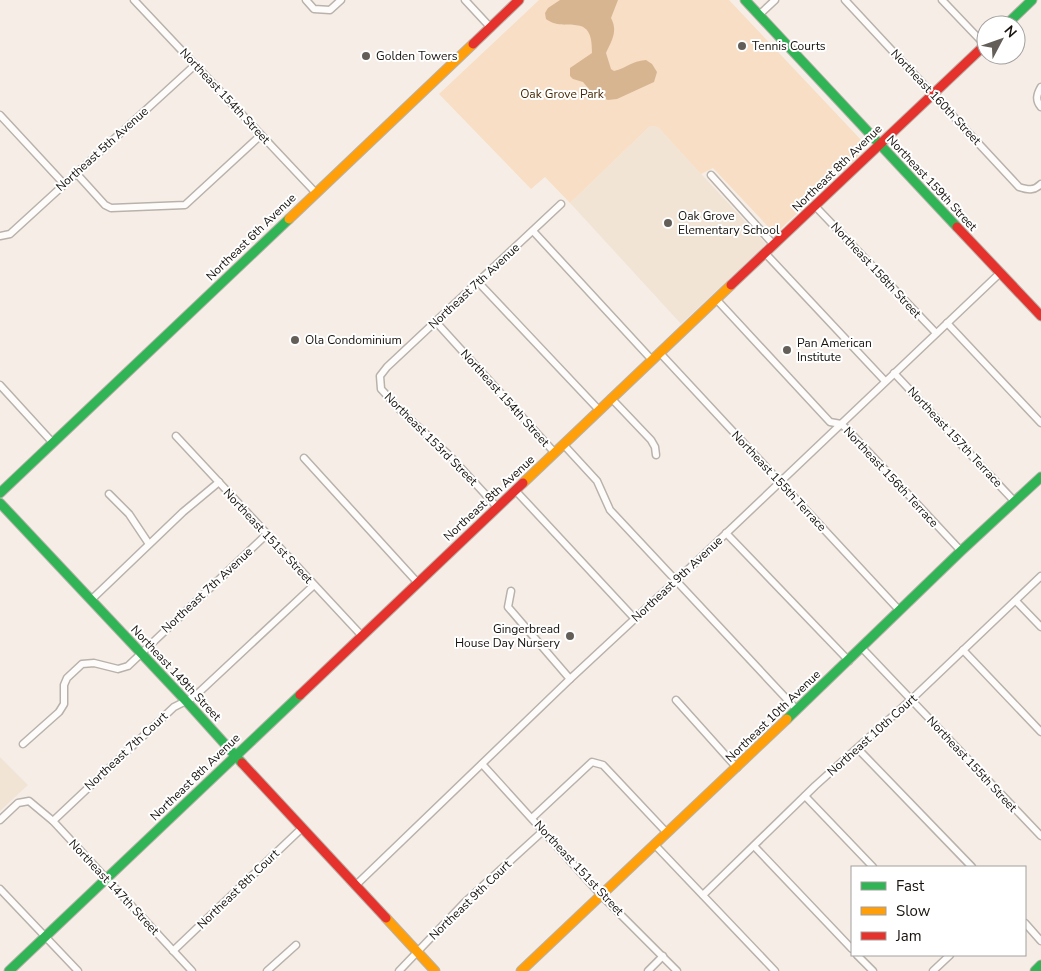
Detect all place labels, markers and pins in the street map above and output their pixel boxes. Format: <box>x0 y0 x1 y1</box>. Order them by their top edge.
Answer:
place label: Tennis Courts <box>752 38 826 54</box>
marker: Tennis Courts <box>736 40 748 52</box>
place label: Golden Towers <box>376 48 458 64</box>
marker: Golden Towers <box>360 50 372 62</box>
place label: Oak Grove Elementary School <box>678 208 780 238</box>
marker: Oak Grove Elementary School <box>662 217 674 229</box>
place label: Ola Condominium <box>305 332 402 348</box>
marker: Ola Condominium <box>289 334 301 346</box>
place label: Pan American Institute <box>797 335 872 365</box>
marker: Pan American Institute <box>781 344 793 356</box>
place label: Gingerbread House Day Nursery <box>455 621 561 651</box>
marker: Gingerbread House Day Nursery <box>564 630 576 642</box>

